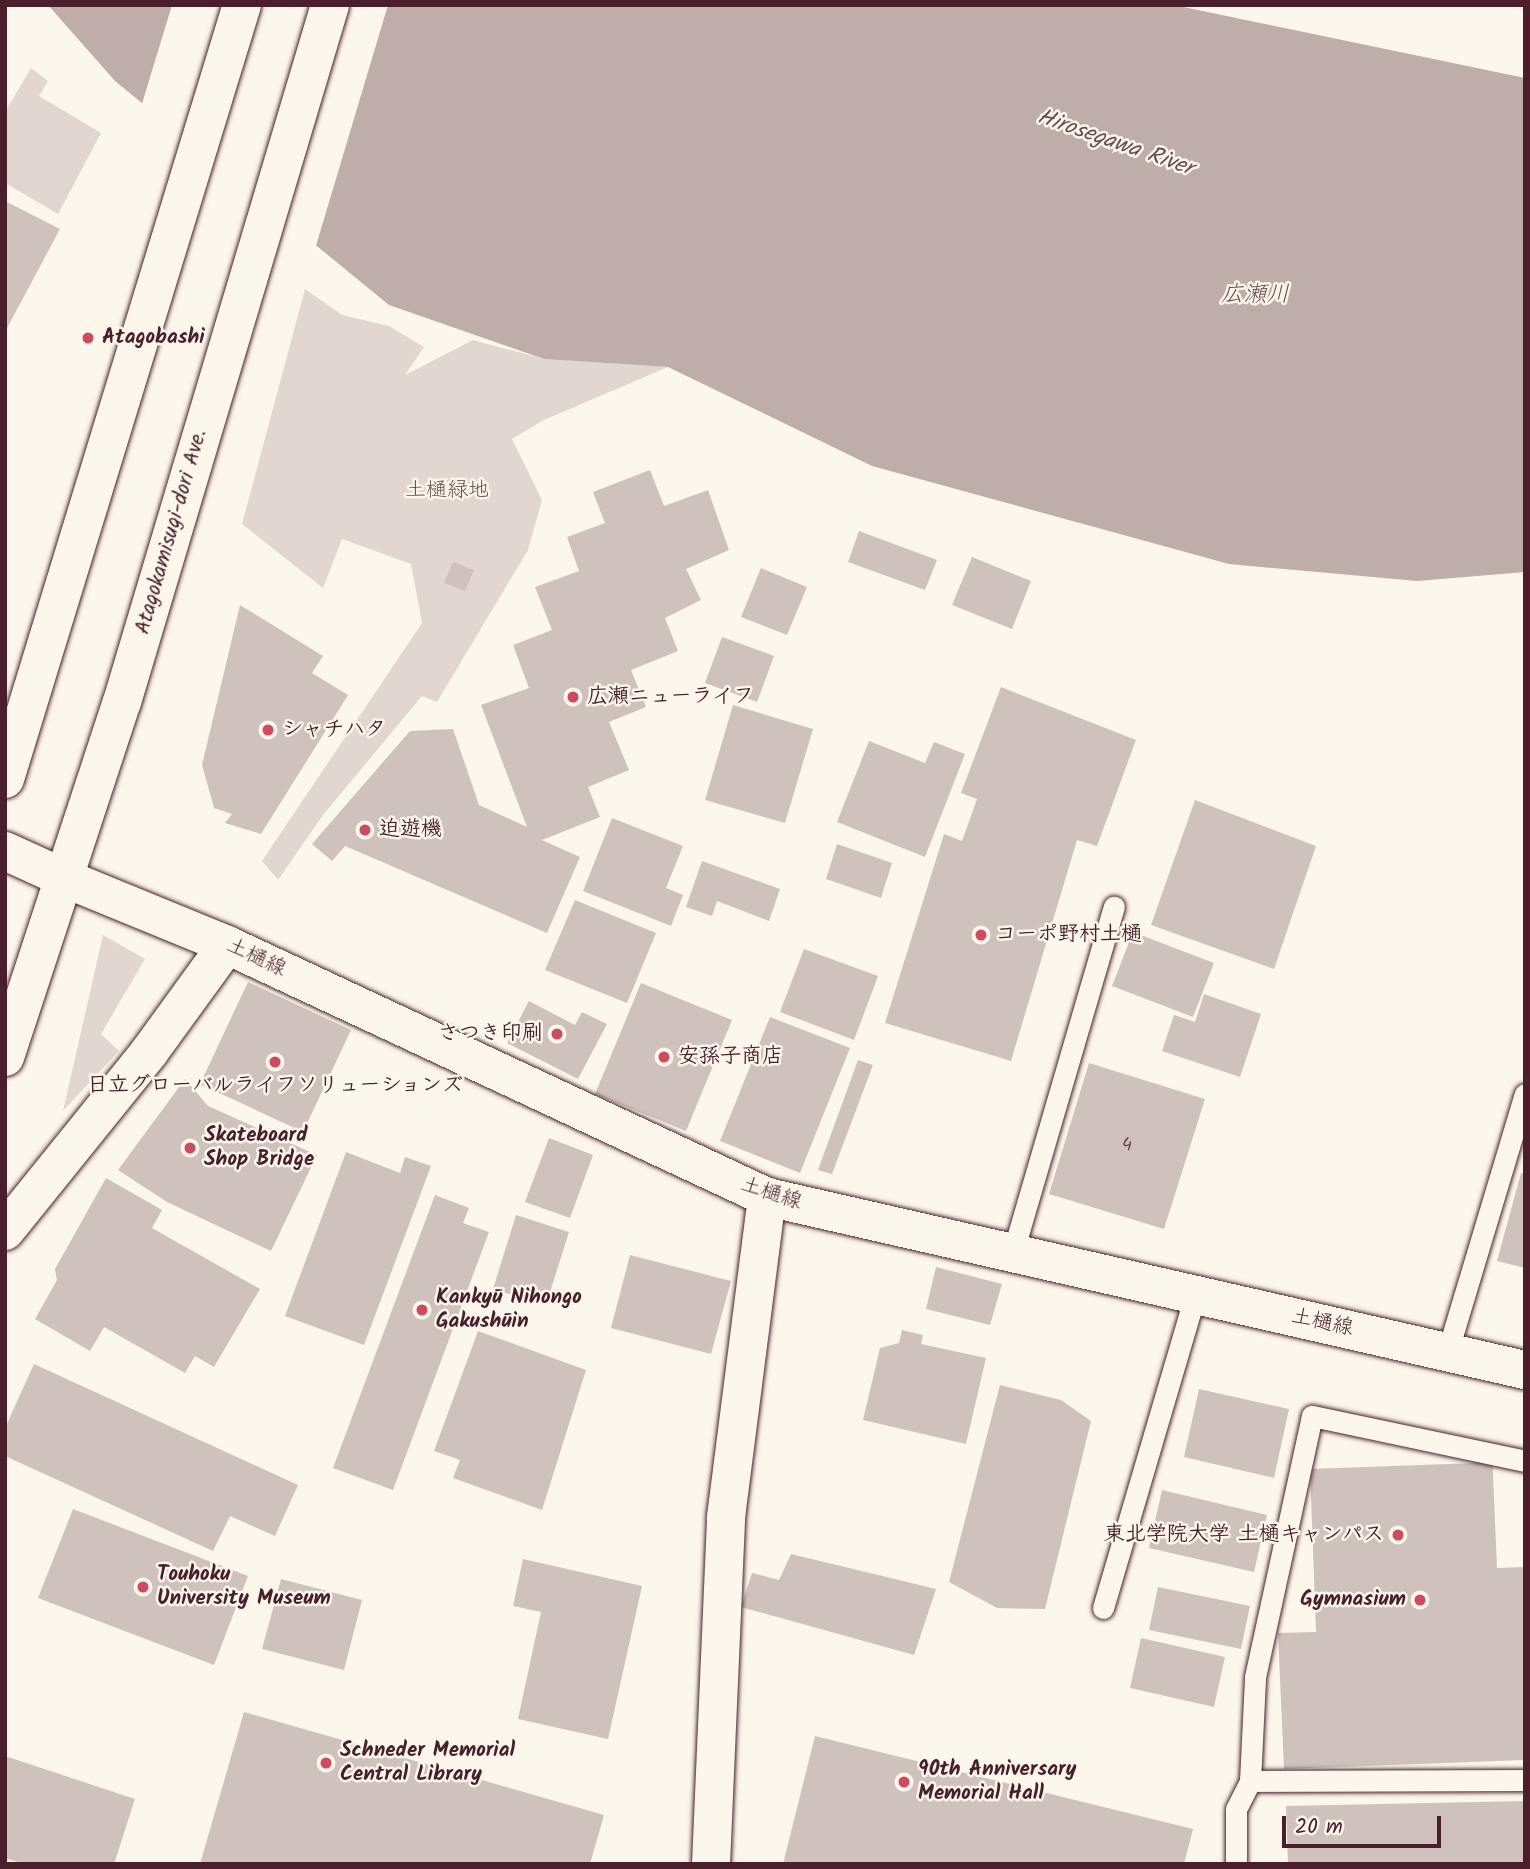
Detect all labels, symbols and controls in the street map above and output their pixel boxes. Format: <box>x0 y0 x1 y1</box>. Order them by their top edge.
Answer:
water label: Hirosegawa River <box>1034 103 1196 183</box>
water label: 広瀬川 <box>1221 281 1289 309</box>
place label: Atagobashi <box>102 325 205 351</box>
marker: Atagobashi <box>80 330 96 346</box>
street label: Atagokamisugi-dori Ave. <box>131 427 213 637</box>
park label: 土樋緑地 <box>405 478 489 504</box>
place label: 広瀬ニューライフ <box>587 684 755 710</box>
marker: 広瀬ニューライフ <box>565 689 581 705</box>
place label: シャチハタ <box>282 717 387 743</box>
marker: シャチハタ <box>260 722 276 738</box>
place label: 迫遊機 <box>379 817 442 843</box>
marker: 迫遊機 <box>357 822 373 838</box>
place label: コーポ野村土樋 <box>995 922 1142 948</box>
marker: コーポ野村土樋 <box>973 927 989 943</box>
street label: 土樋線 <box>222 933 290 983</box>
place label: さつき印刷 <box>438 1021 543 1047</box>
marker: さつき印刷 <box>549 1026 565 1042</box>
place label: 安孫子商店 <box>678 1044 783 1070</box>
marker: 安孫子商店 <box>656 1049 672 1065</box>
marker: 日立グローバルライフソリューションズ <box>267 1054 283 1070</box>
place label: 日立グローバルライフソリューションズ <box>86 1073 464 1099</box>
place label: Skateboard Shop Bridge <box>204 1123 314 1173</box>
house number: 4 <box>1122 1135 1132 1157</box>
marker: Skateboard Shop Bridge <box>182 1140 198 1156</box>
street label: 土樋線 <box>737 1172 805 1216</box>
place label: Kankyū Nihongo Gakushūin <box>436 1285 582 1335</box>
marker: Kankyū Nihongo Gakushūin <box>414 1302 430 1318</box>
street label: 土樋線 <box>1289 1304 1355 1342</box>
place label: 東北学院大学 土樋キャンパス <box>1103 1522 1384 1548</box>
marker: 東北学院大学 土樋キャンパス <box>1390 1527 1406 1543</box>
place label: Touhoku University Museum <box>157 1562 331 1612</box>
marker: Touhoku University Museum <box>135 1579 151 1595</box>
place label: Gymnasium <box>1300 1587 1406 1613</box>
marker: Gymnasium <box>1412 1592 1428 1608</box>
place label: Schneder Memorial Central Library <box>340 1738 515 1788</box>
marker: Schneder Memorial Central Library <box>318 1755 334 1771</box>
place label: 90th Anniversary Memorial Hall <box>918 1757 1076 1807</box>
marker: 90th Anniversary Memorial Hall <box>896 1774 912 1790</box>
scale bar <box>1285 1802 1444 1846</box>
text: 20 m <box>1295 1811 1343 1844</box>

